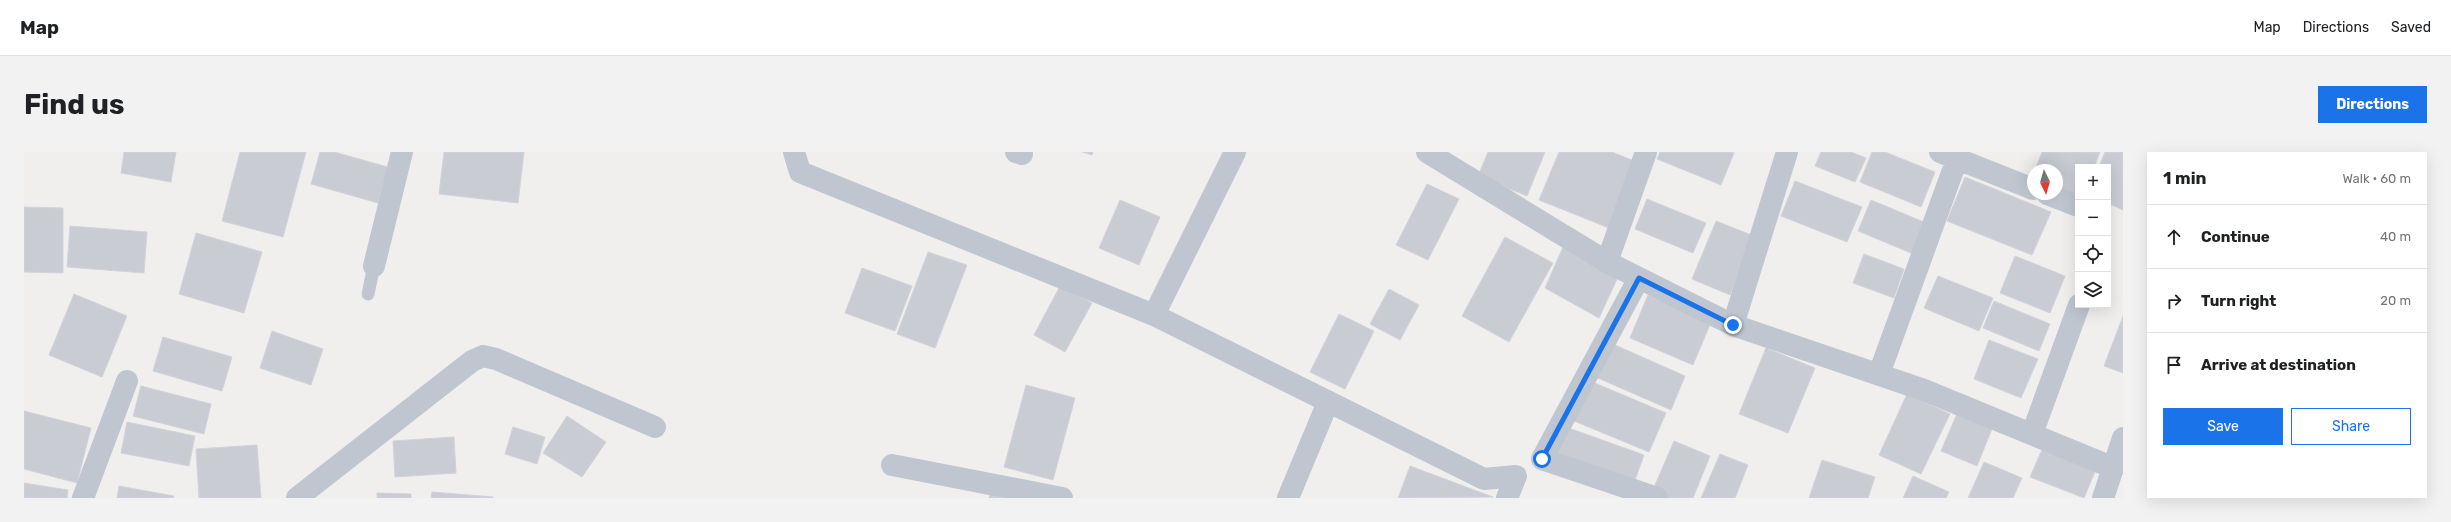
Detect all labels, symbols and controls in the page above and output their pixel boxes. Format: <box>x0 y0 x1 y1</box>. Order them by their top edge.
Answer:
text: Map <box>20 16 59 39</box>
text: Map <box>2254 19 2281 36</box>
text: Directions <box>2303 19 2369 36</box>
text: Saved <box>2391 19 2431 36</box>
button: Directions <box>2318 86 2427 123</box>
text: Find us <box>24 88 124 121</box>
north arrow <box>2027 164 2063 200</box>
map controls <box>2075 164 2111 308</box>
button: + <box>2075 164 2111 200</box>
text: 1 min <box>2163 168 2206 188</box>
text: Walk · 60 m <box>2342 171 2411 186</box>
button: − <box>2075 200 2111 236</box>
icon: ahead <box>2163 226 2185 248</box>
text: Continue <box>2201 228 2270 246</box>
text: 40 m <box>2380 229 2411 244</box>
button: locate <box>2075 236 2111 272</box>
button: layers <box>2075 272 2111 308</box>
icon: right <box>2163 290 2185 312</box>
text: Turn right <box>2201 292 2276 310</box>
text: 20 m <box>2380 293 2411 308</box>
route end <box>1724 316 1742 334</box>
icon: arrive <box>2163 354 2185 376</box>
text: Arrive at destination <box>2201 356 2356 374</box>
button: Save <box>2163 408 2283 445</box>
button: Share <box>2291 408 2411 445</box>
route start <box>1533 450 1551 468</box>

